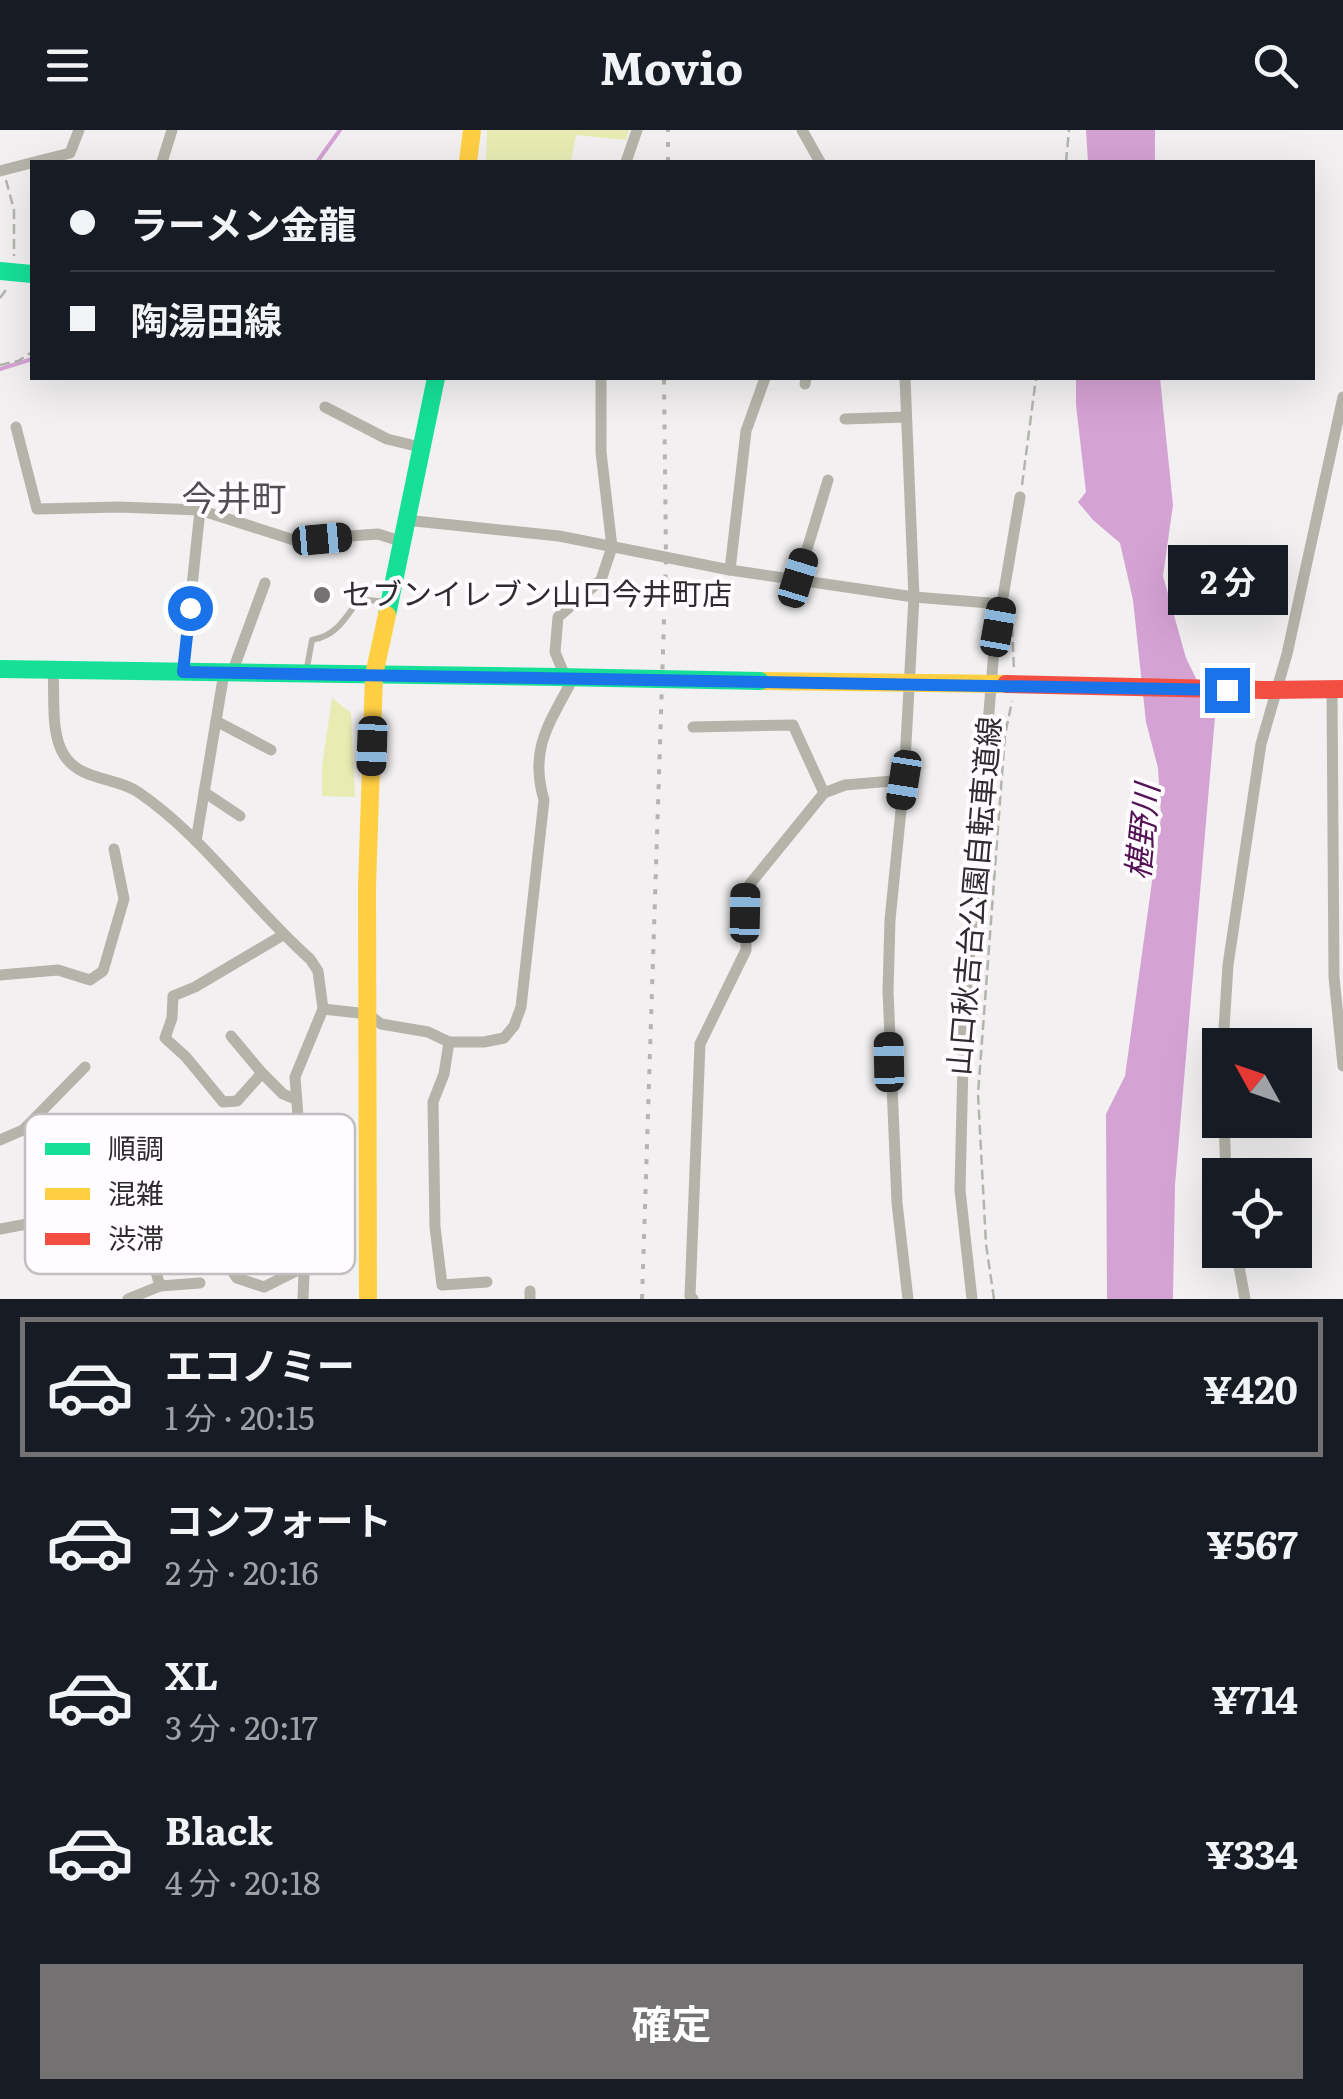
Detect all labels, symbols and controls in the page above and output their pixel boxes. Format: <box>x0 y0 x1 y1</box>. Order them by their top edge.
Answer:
text: Movio <box>600 32 743 99</box>
icon: menu <box>40 38 95 93</box>
icon: search <box>1248 38 1303 93</box>
text: ラーメン金龍 <box>130 194 356 251</box>
text: 陶湯田線 <box>130 290 282 347</box>
district label: 今井町 <box>181 470 287 522</box>
car <box>291 521 353 557</box>
car <box>775 545 821 611</box>
callout: 2 分 <box>1167 545 1287 615</box>
text: 2 分 <box>1200 556 1256 604</box>
place label: セブンイレブン山口今井町店 <box>342 570 732 614</box>
marker: セブンイレブン山口今井町店 <box>311 584 333 606</box>
route start <box>168 586 213 631</box>
car <box>978 595 1018 659</box>
route end <box>1205 668 1250 713</box>
car <box>356 715 388 777</box>
street label: 山口秋吉台公園自転車道線 <box>934 715 1010 1077</box>
car <box>884 748 924 812</box>
water label: 椹野川 <box>1111 778 1169 882</box>
car <box>729 883 761 943</box>
north arrow <box>1202 1028 1312 1138</box>
map controls <box>1202 1028 1312 1268</box>
car <box>873 1032 905 1092</box>
legend <box>25 1114 355 1274</box>
text: 順調 <box>108 1126 164 1168</box>
button: locate <box>1202 1158 1312 1268</box>
text: 混雑 <box>108 1171 164 1213</box>
text: 渋滞 <box>108 1216 164 1258</box>
text: エコノミー <box>165 1335 355 1392</box>
icon: car <box>45 1342 135 1432</box>
text: ¥420 <box>1203 1359 1298 1416</box>
text: 1 分 · 20:15 <box>165 1392 315 1440</box>
text: コンフォート <box>165 1490 392 1547</box>
icon: car <box>45 1497 135 1587</box>
text: ¥567 <box>1206 1514 1298 1571</box>
text: 2 分 · 20:16 <box>165 1547 319 1595</box>
text: XL <box>165 1645 218 1702</box>
icon: car <box>45 1652 135 1742</box>
text: ¥714 <box>1211 1669 1298 1726</box>
text: 3 分 · 20:17 <box>165 1702 318 1750</box>
text: Black <box>165 1800 273 1857</box>
icon: car <box>45 1807 135 1897</box>
text: ¥334 <box>1205 1824 1298 1881</box>
text: 4 分 · 20:18 <box>165 1857 321 1905</box>
button: 確定 <box>40 1964 1303 2079</box>

